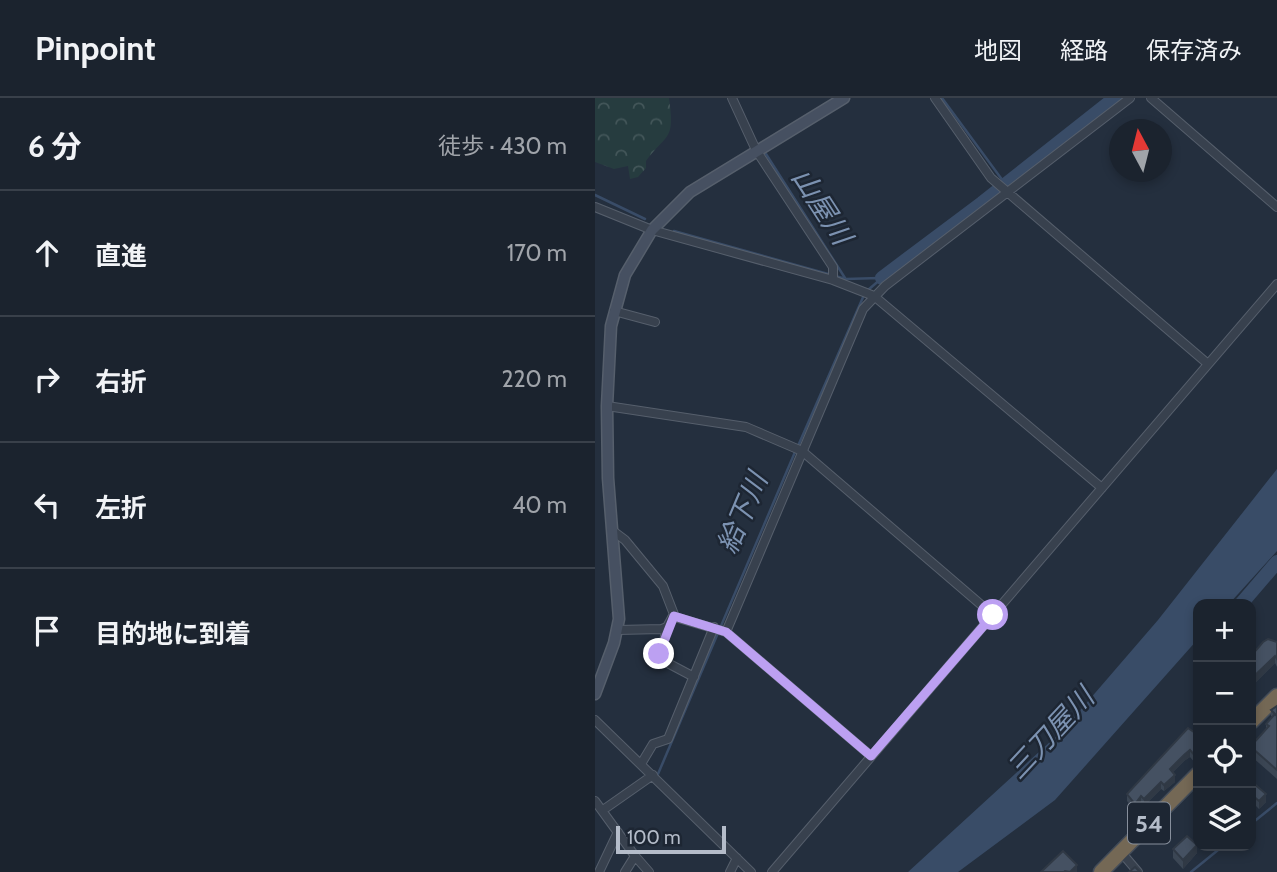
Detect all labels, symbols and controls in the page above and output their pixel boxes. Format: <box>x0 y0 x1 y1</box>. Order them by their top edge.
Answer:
text: Pinpoint <box>35 28 156 68</box>
text: 地図 <box>974 36 1022 65</box>
text: 経路 <box>1060 36 1108 65</box>
text: 保存済み <box>1146 36 1242 65</box>
north arrow <box>1109 119 1172 182</box>
text: 6 分 <box>28 128 82 165</box>
text: 徒歩 · 430 m <box>438 132 567 160</box>
water label: 山屋川 <box>785 162 861 253</box>
icon: ahead <box>28 234 66 272</box>
text: 170 m <box>507 239 567 267</box>
text: 直進 <box>95 240 147 272</box>
icon: right <box>28 360 66 398</box>
text: 220 m <box>501 365 567 393</box>
text: 右折 <box>95 366 147 398</box>
water label: 給下川 <box>710 465 775 558</box>
icon: left <box>28 486 66 524</box>
text: 40 m <box>512 491 567 519</box>
text: 左折 <box>95 492 147 524</box>
route start <box>977 599 1008 630</box>
map controls <box>1193 599 1256 851</box>
button: + <box>1193 599 1256 662</box>
icon: arrive <box>28 612 66 650</box>
text: 目的地に到着 <box>95 618 251 650</box>
route end <box>643 638 674 669</box>
button: − <box>1193 662 1256 725</box>
water label: 三刀屋川 <box>999 678 1103 786</box>
button: locate <box>1193 725 1256 788</box>
button: layers <box>1193 788 1256 851</box>
road number: 54 <box>1128 802 1170 844</box>
scale bar <box>616 823 726 855</box>
text: 100 m <box>627 826 681 849</box>

